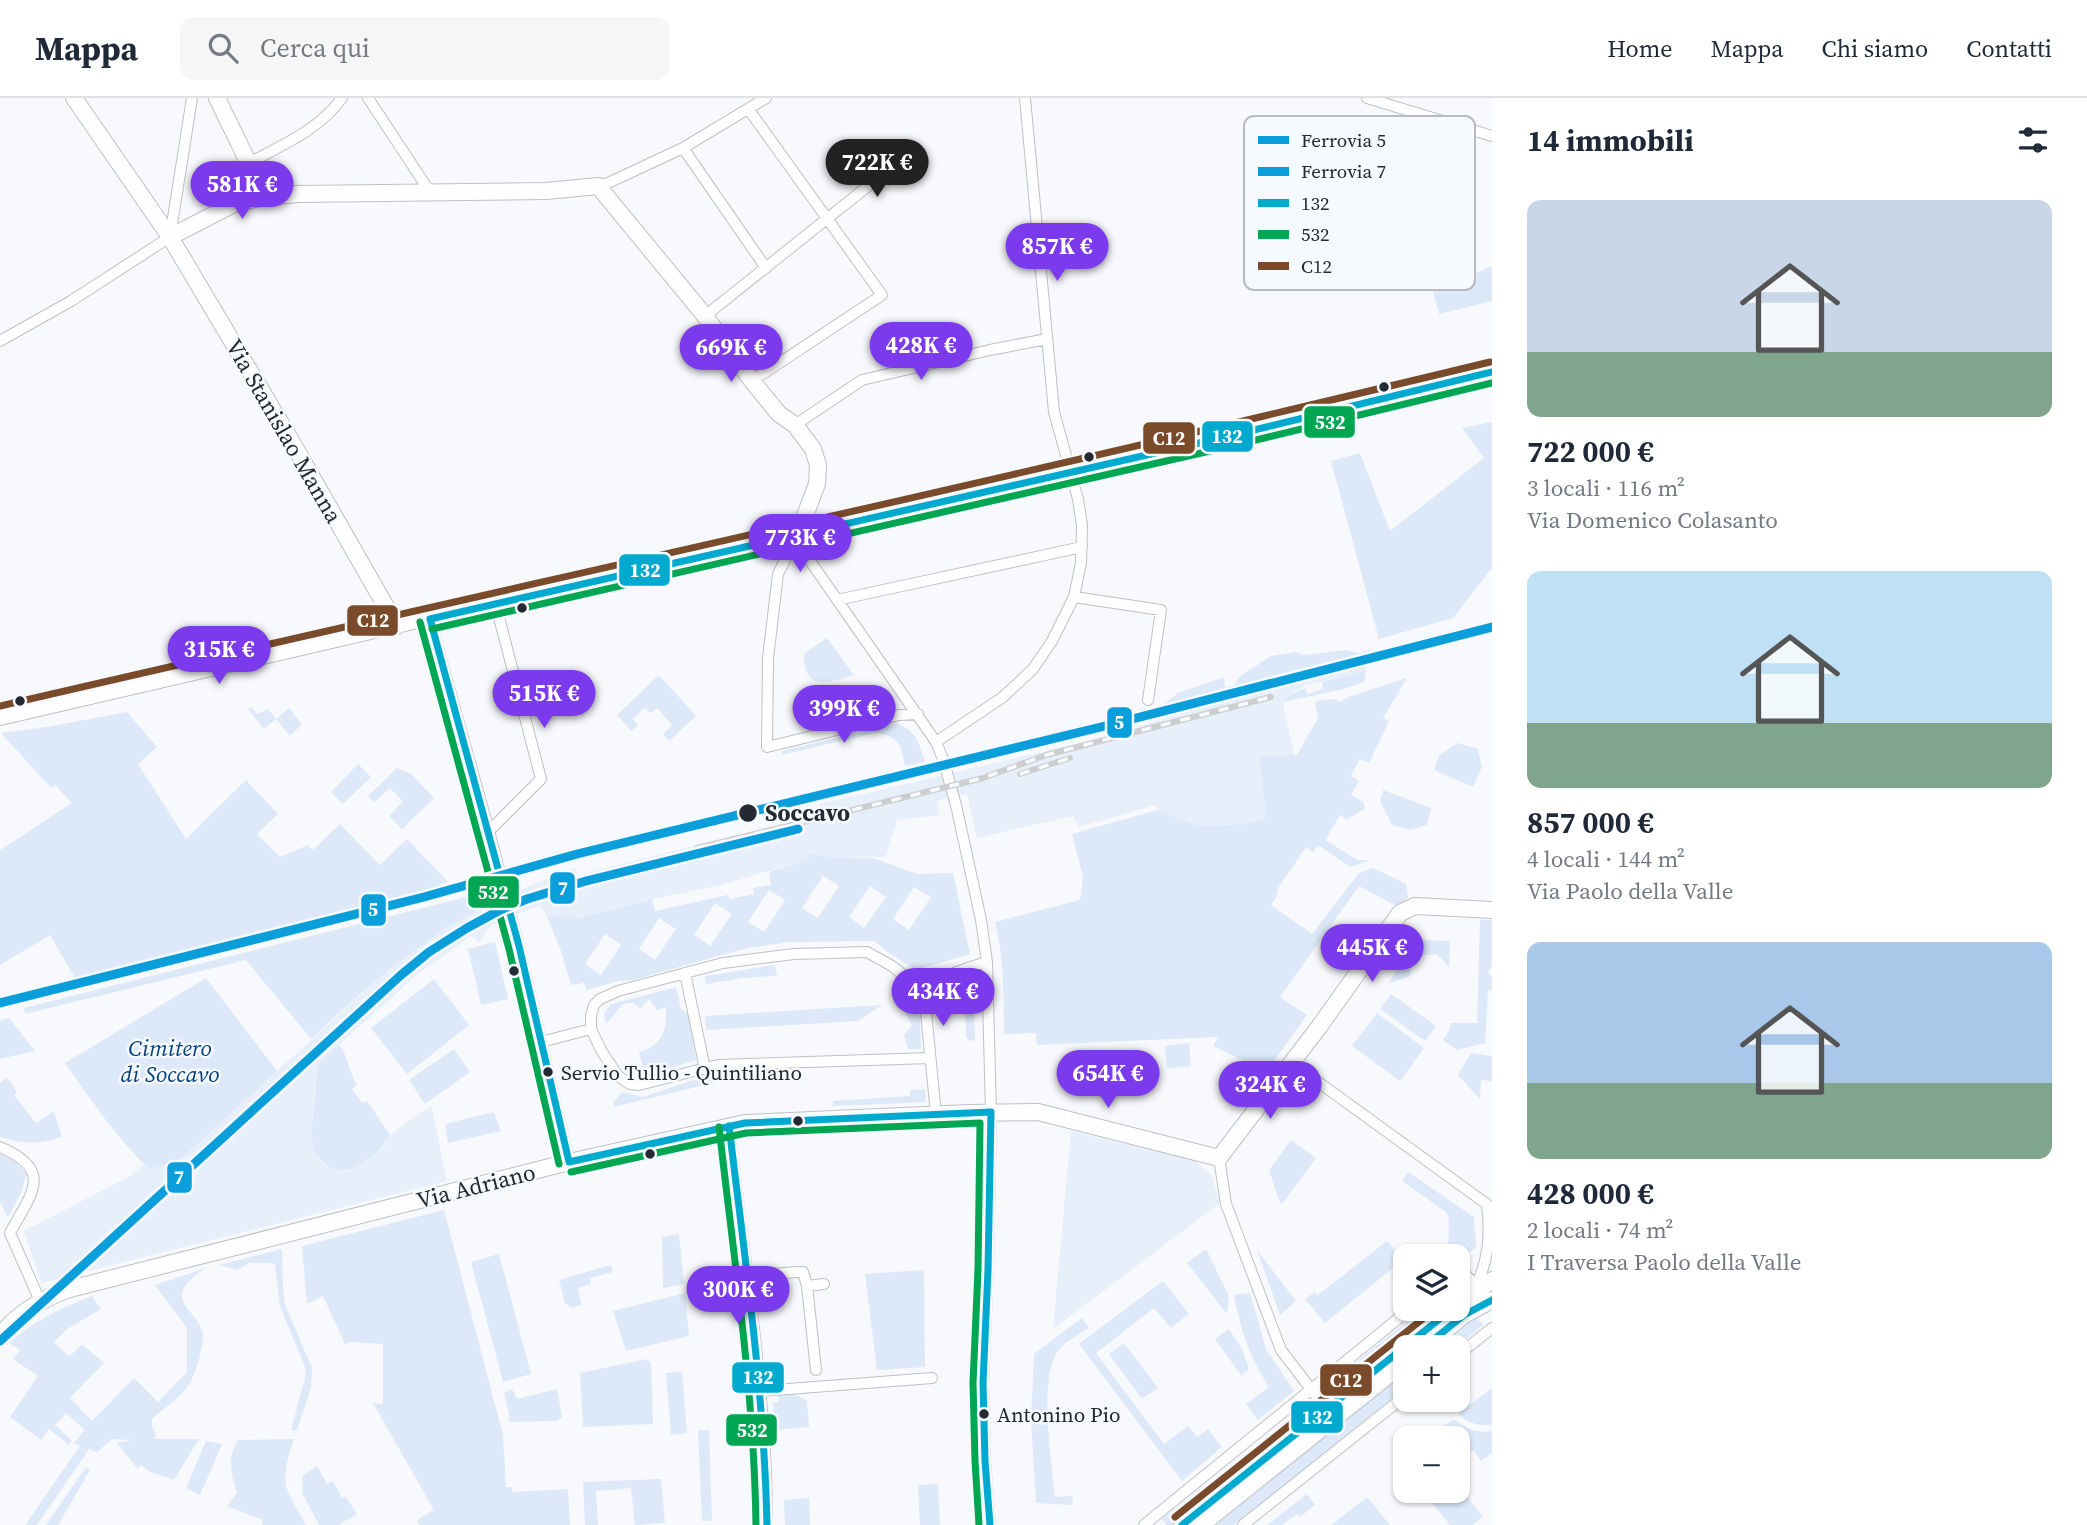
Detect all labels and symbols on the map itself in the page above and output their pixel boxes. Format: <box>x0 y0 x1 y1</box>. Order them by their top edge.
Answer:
legend <box>1244 116 1475 290</box>
text: Ferrovia 5 <box>1301 127 1386 153</box>
pin: 722K € <box>820 140 934 199</box>
text: Ferrovia 7 <box>1301 158 1386 184</box>
pin: 581K € <box>185 162 299 221</box>
text: 132 <box>1301 190 1330 216</box>
text: 532 <box>1301 221 1330 247</box>
pin: 857K € <box>1000 223 1114 283</box>
text: C12 <box>1301 253 1332 279</box>
pin: 428K € <box>864 322 978 382</box>
pin: 669K € <box>674 324 788 384</box>
street label: Via Stanislao Manna <box>218 333 350 529</box>
unlabelled marker <box>1377 380 1391 394</box>
line badge: 532 <box>1303 405 1356 439</box>
text: 532 <box>1315 409 1345 435</box>
line badge: 132 <box>1201 420 1254 453</box>
line badge: C12 <box>1142 421 1196 455</box>
text: 132 <box>1212 423 1242 449</box>
text: C12 <box>1153 425 1185 451</box>
unlabelled marker <box>1082 450 1096 464</box>
pin: 773K € <box>743 514 857 574</box>
line badge: 132 <box>618 553 671 587</box>
text: 132 <box>630 557 660 583</box>
unlabelled marker <box>515 601 529 615</box>
line badge: C12 <box>346 604 399 637</box>
text: C12 <box>357 607 389 633</box>
pin: 315K € <box>162 626 276 686</box>
pin: 515K € <box>487 670 601 730</box>
pin: 399K € <box>787 686 901 745</box>
unlabelled marker <box>13 694 27 708</box>
line badge: 5 <box>1106 706 1133 739</box>
text: 5 <box>1114 709 1124 735</box>
place label: Soccavo <box>765 797 850 829</box>
marker: Soccavo <box>737 802 759 824</box>
line badge: 7 <box>549 871 576 905</box>
line badge: 532 <box>467 875 520 909</box>
text: 7 <box>558 875 568 901</box>
text: 532 <box>478 879 508 905</box>
line badge: 5 <box>360 893 387 927</box>
text: 5 <box>368 896 378 922</box>
pin: 445K € <box>1315 924 1429 984</box>
unlabelled marker <box>507 964 521 978</box>
pin: 434K € <box>886 968 1000 1028</box>
park label: Cimitero di Soccavo <box>121 1032 219 1090</box>
pin: 654K € <box>1051 1051 1165 1110</box>
place label: Servio Tullio - Quintiliano <box>561 1058 802 1087</box>
pin: 324K € <box>1213 1062 1327 1121</box>
marker: Servio Tullio - Quintiliano <box>541 1065 555 1079</box>
unlabelled marker <box>791 1114 805 1128</box>
unlabelled marker <box>643 1147 657 1161</box>
street label: Via Adriano <box>413 1156 539 1216</box>
line badge: 7 <box>166 1161 193 1194</box>
text: 7 <box>174 1164 184 1190</box>
pin: 300K € <box>681 1266 795 1326</box>
line badge: 132 <box>731 1361 785 1394</box>
line badge: C12 <box>1319 1363 1373 1397</box>
text: 132 <box>743 1364 773 1390</box>
text: C12 <box>1330 1367 1362 1393</box>
place label: Antonino Pio <box>997 1400 1120 1429</box>
line badge: 132 <box>1290 1400 1344 1434</box>
text: 132 <box>1302 1404 1332 1430</box>
marker: Antonino Pio <box>977 1407 991 1421</box>
line badge: 532 <box>725 1413 778 1447</box>
text: 532 <box>737 1417 767 1443</box>

